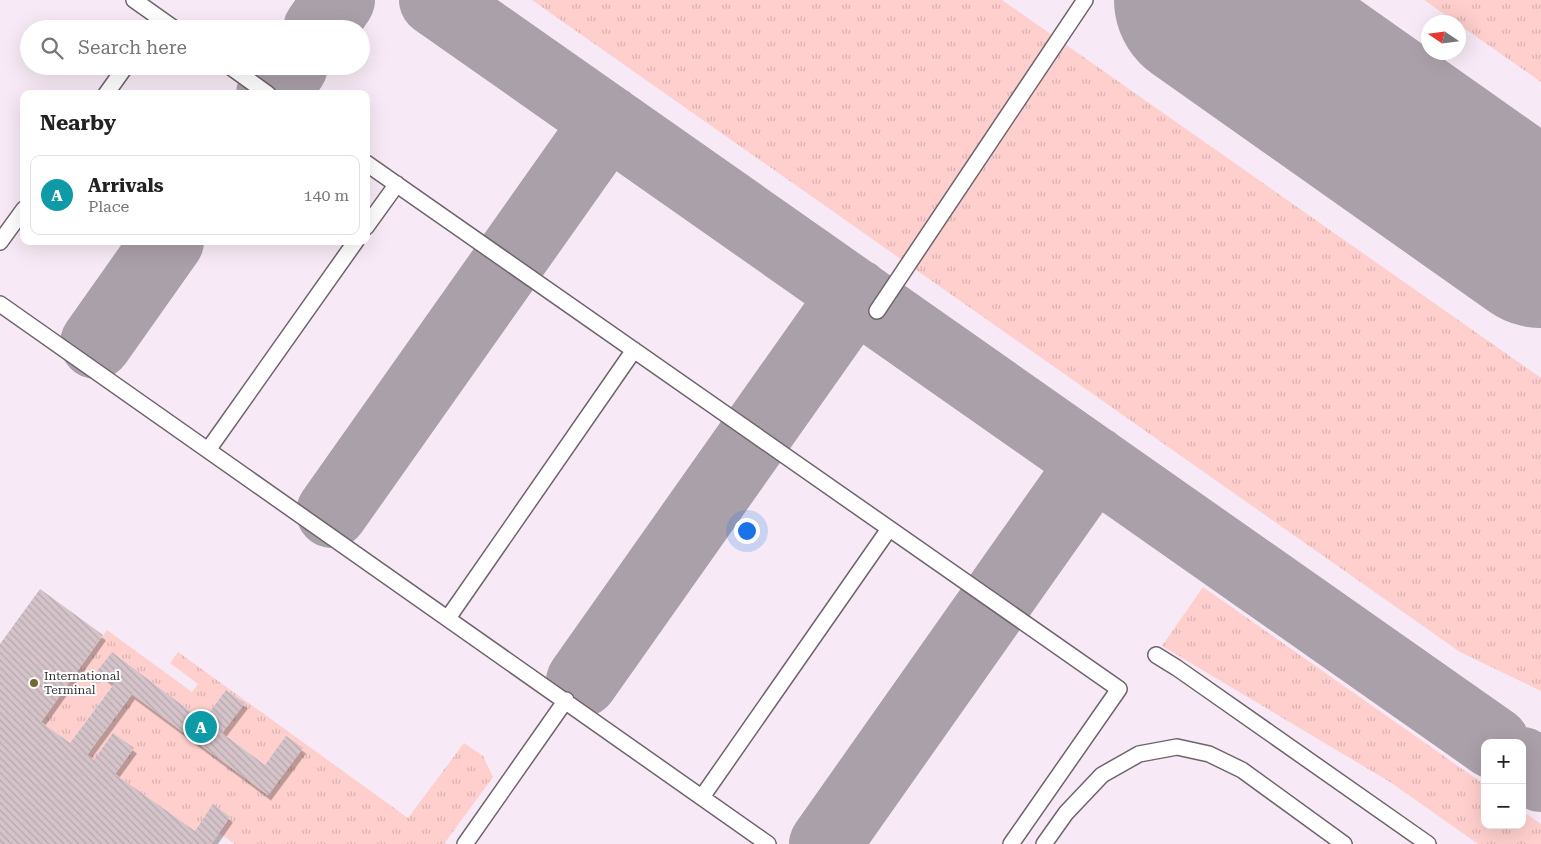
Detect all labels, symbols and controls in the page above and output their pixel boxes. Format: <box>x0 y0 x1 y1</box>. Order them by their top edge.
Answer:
north arrow <box>1421 15 1466 60</box>
search box <box>20 20 370 75</box>
icon: search <box>38 34 66 62</box>
text: Search here <box>78 36 187 59</box>
text: Nearby <box>40 111 116 135</box>
text: Arrivals <box>88 174 164 197</box>
text: A <box>51 186 63 205</box>
text: 140 m <box>303 186 349 205</box>
text: Place <box>88 197 129 216</box>
your location <box>734 518 760 544</box>
place label: International Terminal <box>44 669 120 697</box>
marker: International Terminal <box>28 677 40 689</box>
pin: A <box>185 708 217 746</box>
map controls <box>1481 739 1526 829</box>
button: + <box>1481 739 1526 784</box>
button: − <box>1481 784 1526 829</box>

